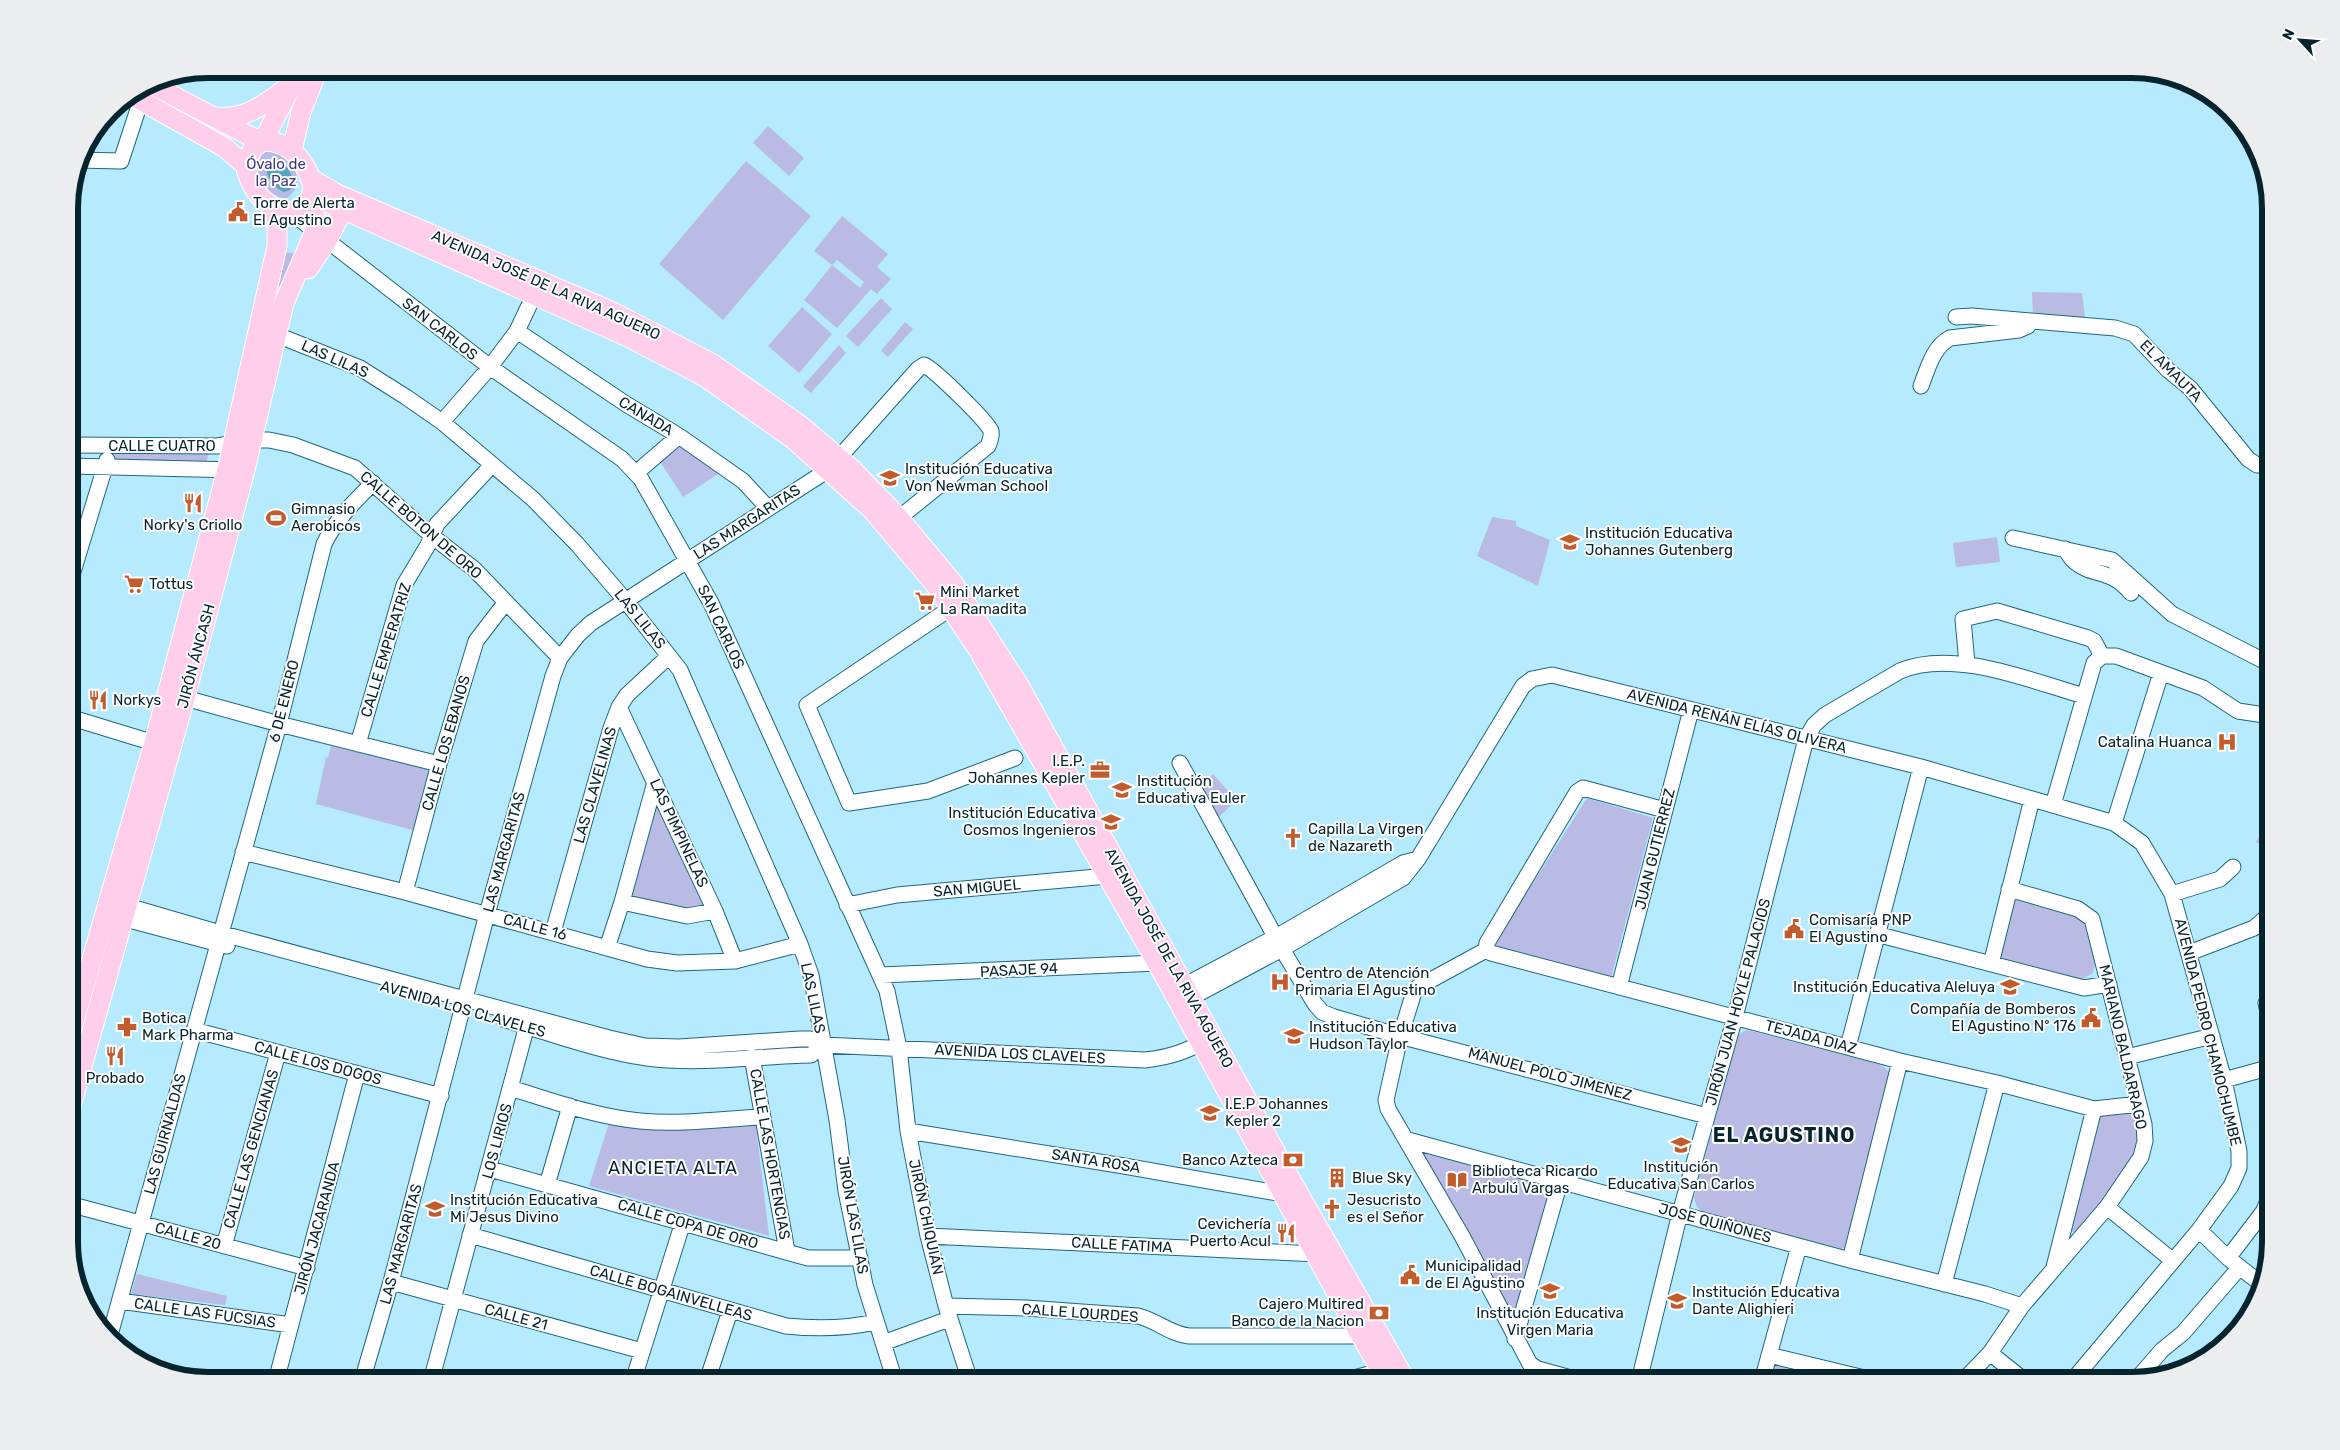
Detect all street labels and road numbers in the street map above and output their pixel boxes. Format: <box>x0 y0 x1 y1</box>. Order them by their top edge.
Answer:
street label: AVENIDA JOSÉ DE LA RIVA AGUERO <box>429 226 663 344</box>
street label: SAN CARLOS <box>399 294 481 364</box>
street label: LAS LILAS <box>299 336 371 382</box>
street label: EL AMAUTA <box>2136 336 2206 406</box>
street label: CANADA <box>615 393 677 439</box>
street label: CALLE CUATRO <box>108 437 216 455</box>
street label: CALLE BOTON DE ORO <box>356 467 486 583</box>
street label: LAS MARGARITAS <box>690 481 804 563</box>
street label: CALLE EMPERATRIZ <box>357 581 415 719</box>
street label: SAN CARLOS <box>694 582 748 672</box>
street label: LAS LILAS <box>610 586 670 652</box>
street label: JIRÓN ÁNCASH <box>173 602 219 710</box>
street label: 6 DE ENERO <box>265 658 303 744</box>
street label: CALLE LOS EBANOS <box>418 673 474 813</box>
street label: AVENIDA RENÁN ELÍAS OLIVERA <box>1625 685 1849 757</box>
street label: LAS CLAVELINAS <box>570 725 620 845</box>
street label: LAS PIMPINELAS <box>646 776 712 890</box>
street label: JUAN GUTIERREZ <box>1631 787 1679 911</box>
street label: LAS MARGARITAS <box>479 790 529 914</box>
street label: AVENIDA JOSÉ DE LA RIVA AGUERO <box>1101 845 1237 1071</box>
street label: SAN MIGUEL <box>933 875 1022 901</box>
street label: JIRÓN JUAN HOYLE PALACIOS <box>1702 896 1774 1108</box>
street label: CALLE 16 <box>501 910 569 944</box>
street label: AVENIDA PEDRO CHAMOCHUMBE <box>2171 916 2245 1148</box>
street label: PASAJE 94 <box>979 959 1059 981</box>
street label: LAS LILAS <box>797 961 829 1035</box>
street label: MARIANO BALDARRAGO <box>2095 963 2151 1131</box>
street label: AVENIDA LOS CLAVELES <box>378 977 548 1041</box>
street label: TEJADA DIAZ <box>1763 1016 1859 1058</box>
street label: CALLE LOS DOGOS <box>252 1037 384 1089</box>
street label: AVENIDA LOS CLAVELES <box>934 1041 1106 1067</box>
street label: MANUEL POLO JIMENEZ <box>1466 1043 1634 1105</box>
street label: CALLE LAS GENCIANAS <box>220 1067 282 1231</box>
street label: CALLE LAS HORTENCIAS <box>746 1067 794 1241</box>
street label: LAS GUIRNALDAS <box>140 1072 190 1196</box>
street label: LOS LIRIOS <box>478 1101 516 1181</box>
street label: SANTA ROSA <box>1050 1145 1142 1177</box>
street label: JIRÓN LAS LILAS <box>834 1155 872 1275</box>
street label: JIRÓN CHIQUIÁN <box>905 1158 947 1276</box>
street label: JIRÓN JACARANDA <box>291 1159 343 1297</box>
street label: LAS MARGARITAS <box>376 1182 426 1306</box>
street label: CALLE COPA DE ORO <box>616 1195 760 1253</box>
street label: JOSE QUIÑONES <box>1657 1199 1773 1247</box>
street label: CALLE 20 <box>153 1219 223 1253</box>
street label: CALLE FATIMA <box>1071 1233 1173 1257</box>
street label: CALLE BOGAINVELLEAS <box>588 1261 754 1325</box>
street label: CALLE LAS FUCSIAS <box>133 1294 277 1332</box>
street label: CALLE 21 <box>482 1300 550 1334</box>
street label: CALLE LOURDES <box>1021 1300 1139 1326</box>

